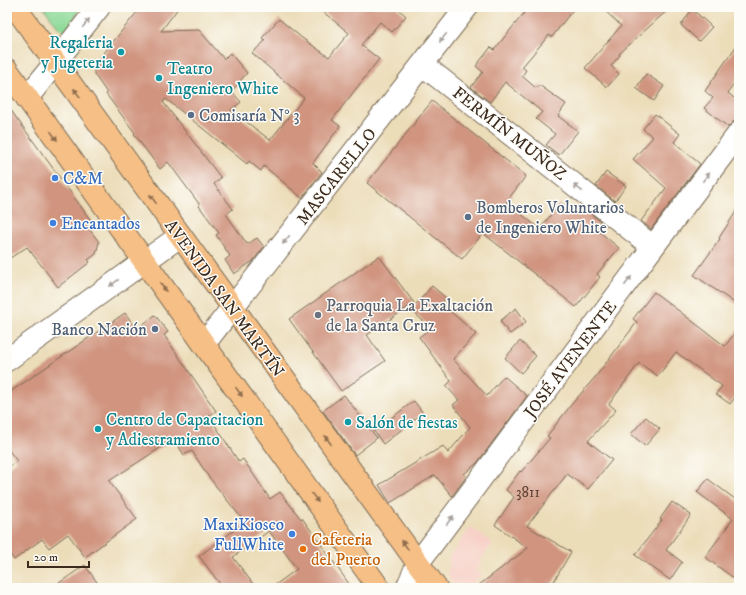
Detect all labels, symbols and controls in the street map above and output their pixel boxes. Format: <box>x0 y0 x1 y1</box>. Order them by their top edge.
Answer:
one-way arrow <box>82 18 90 29</box>
place label: Regaleria y Jugeteria <box>41 32 114 74</box>
one-way arrow <box>439 32 448 43</box>
marker: Regaleria y Jugeteria <box>116 47 126 57</box>
place label: Teatro Ingeniero White <box>167 58 279 100</box>
marker: Teatro Ingeniero White <box>154 73 164 83</box>
street label: FERMÍN MUÑOZ <box>448 81 572 185</box>
one-way arrow <box>73 88 81 98</box>
place label: Comisaría N° 3 <box>199 105 300 127</box>
marker: Comisaría N° 3 <box>186 110 196 120</box>
street label: MASCARELLO <box>292 124 382 230</box>
one-way arrow <box>50 131 58 141</box>
place label: C&M <box>63 168 103 190</box>
one-way arrow <box>702 171 710 182</box>
marker: C&M <box>50 173 60 183</box>
one-way arrow <box>573 183 584 192</box>
one-way arrow <box>149 193 157 204</box>
place label: Bomberos Voluntarios de Ingeniero White <box>476 197 624 239</box>
marker: Bomberos Voluntarios de Ingeniero White <box>463 212 473 222</box>
place label: Encantados <box>61 213 141 235</box>
street label: AVENIDA SAN MARTÍN <box>159 215 290 382</box>
marker: Encantados <box>48 218 58 228</box>
one-way arrow <box>282 234 290 245</box>
one-way arrow <box>623 275 632 286</box>
one-way arrow <box>109 279 120 287</box>
one-way arrow <box>159 282 167 292</box>
place label: Parroquia La Exaltación de la Santa Cruz <box>326 295 493 337</box>
street label: JOSÉ AVENENTE <box>518 297 622 424</box>
marker: Parroquia La Exaltación de la Santa Cruz <box>313 310 323 320</box>
place label: Banco Nación <box>51 319 147 341</box>
marker: Banco Nación <box>150 324 160 334</box>
one-way arrow <box>235 387 243 398</box>
place label: Centro de Capacitacion y Adiestramiento <box>106 409 264 451</box>
place label: Salón de fiestas <box>356 412 458 434</box>
marker: Salón de fiestas <box>343 417 353 427</box>
marker: Centro de Capacitacion y Adiestramiento <box>93 424 103 434</box>
one-way arrow <box>324 435 332 445</box>
house number: 3811 <box>516 483 540 502</box>
one-way arrow <box>311 493 319 503</box>
place label: MaxiKiosco FullWhite <box>203 514 284 556</box>
one-way arrow <box>446 515 454 525</box>
marker: MaxiKiosco FullWhite <box>287 529 297 539</box>
place label: Cafeteria del Puerto <box>311 529 380 571</box>
one-way arrow <box>401 540 409 550</box>
scale bar <box>28 543 89 569</box>
marker: Cafeteria del Puerto <box>298 544 308 554</box>
text: 20 m <box>34 550 58 565</box>

